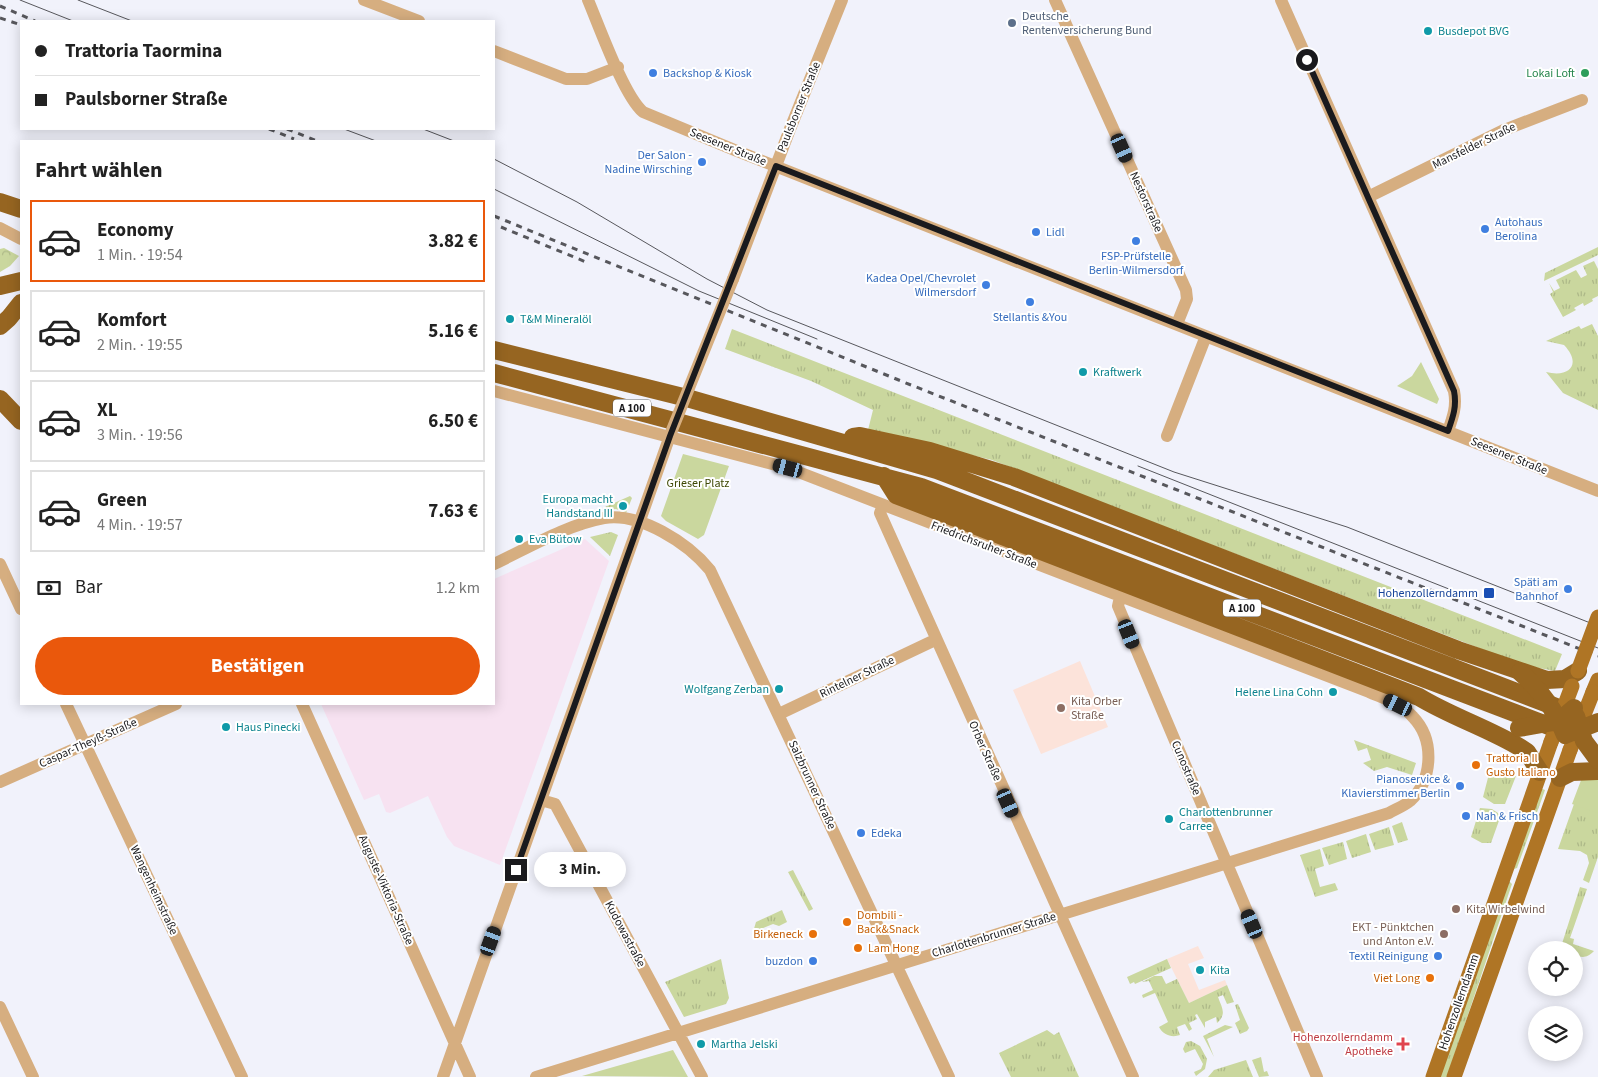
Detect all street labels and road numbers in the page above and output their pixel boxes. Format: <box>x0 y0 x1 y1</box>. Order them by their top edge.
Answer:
street label: Paulsborner Straße <box>773 59 825 155</box>
street label: Mansfelder Straße <box>1429 118 1519 174</box>
street label: Seesener Straße <box>687 124 769 170</box>
street label: Nestorstraße <box>1125 169 1167 235</box>
road number: A 100 <box>613 399 651 416</box>
street label: Seesener Straße <box>1468 433 1550 479</box>
street label: Friedrichsruher Straße <box>929 517 1039 573</box>
road number: A 100 <box>1223 600 1261 616</box>
street label: Rintelner Straße <box>817 652 897 702</box>
street label: Caspar-Theyß-Straße <box>36 714 140 772</box>
street label: Orber Straße <box>964 718 1006 784</box>
street label: Salzbrunner Straße <box>784 738 840 832</box>
street label: Cunostraße <box>1167 738 1205 798</box>
street label: Auguste-Viktoria-Straße <box>354 832 418 948</box>
street label: Wangenheimstraße <box>126 842 182 938</box>
street label: Kudowastraße <box>600 898 650 970</box>
street label: Charlottenbrunner Straße <box>930 908 1058 962</box>
street label: Hohenzollerndamm <box>1435 952 1483 1052</box>

